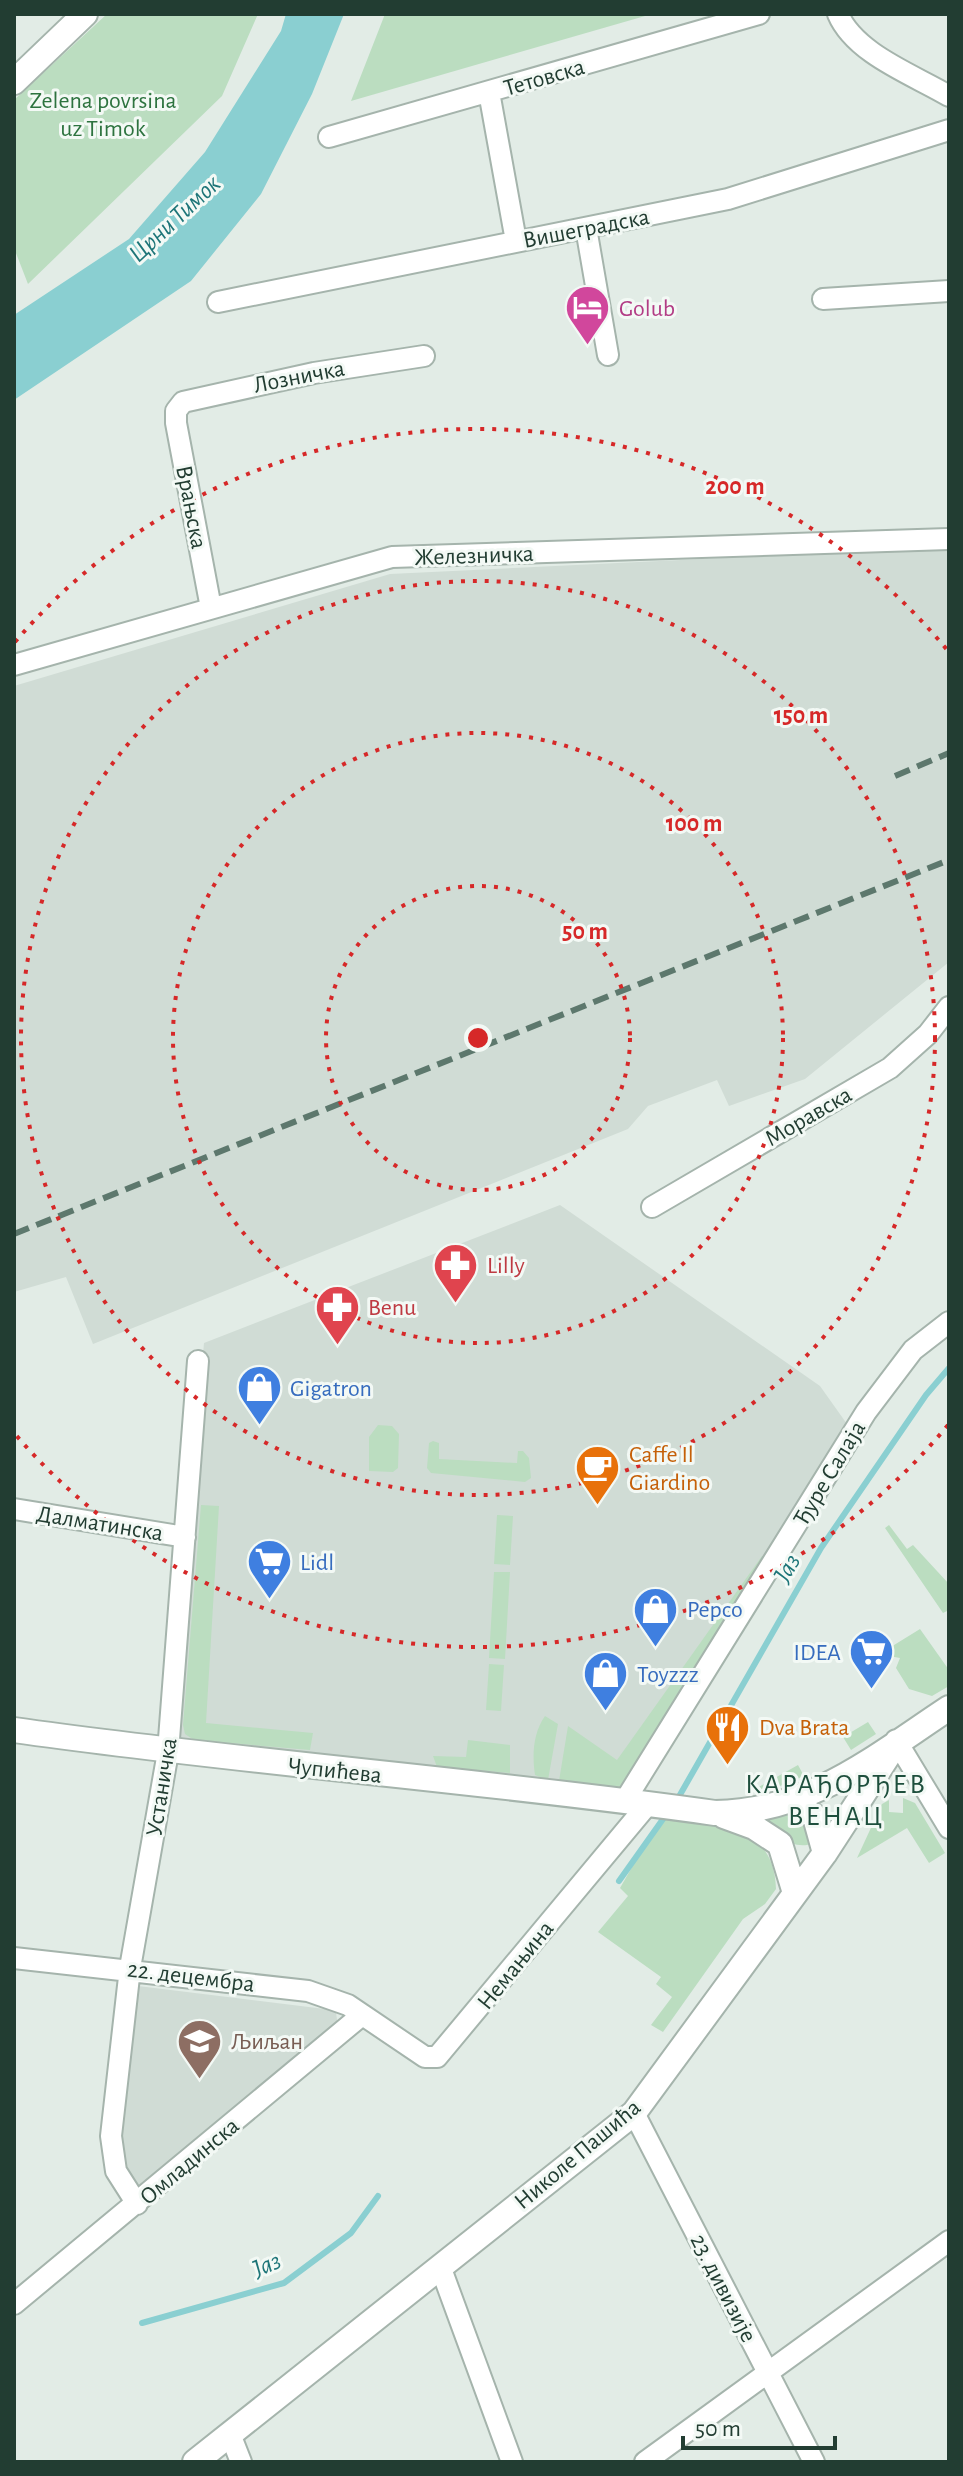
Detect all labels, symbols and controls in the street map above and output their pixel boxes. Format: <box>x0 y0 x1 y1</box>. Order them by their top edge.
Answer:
street label: Тетовска <box>501 55 587 101</box>
park label: Zelena povrsina uz Timok <box>29 89 177 141</box>
water label: Црни Тимок <box>124 170 226 267</box>
street label: Вишеградска <box>521 205 651 253</box>
hotel icon: Golub <box>564 284 612 347</box>
place label: Golub <box>619 297 675 321</box>
street label: Лозничка <box>252 356 347 398</box>
street label: Врањска <box>171 463 211 551</box>
text: 200 m <box>705 475 765 499</box>
street label: Железничка <box>414 542 534 570</box>
text: 150 m <box>774 704 828 728</box>
text: 100 m <box>666 812 722 836</box>
text: 50 m <box>562 920 608 944</box>
centre of rings <box>464 1024 492 1052</box>
street label: Моравска <box>761 1082 856 1151</box>
pharmacy icon: Lilly <box>432 1241 480 1304</box>
place label: Lilly <box>487 1254 525 1278</box>
pharmacy icon: Benu <box>313 1283 361 1346</box>
place label: Benu <box>368 1296 416 1320</box>
shop icon: Gigatron <box>235 1364 283 1427</box>
place label: Gigatron <box>290 1377 372 1401</box>
street label: Ђуре Салаја <box>789 1417 870 1530</box>
place label: Caffe Il Giardino <box>629 1443 710 1495</box>
cafe icon: Caffe Il Giardino <box>574 1444 622 1507</box>
street label: Далматинска <box>35 1502 165 1546</box>
supermarket icon: Lidl <box>245 1538 293 1601</box>
water label: Јаз <box>768 1550 805 1588</box>
place label: Lidl <box>300 1551 334 1575</box>
shop icon: Pepco <box>632 1585 680 1648</box>
place label: Pepco <box>687 1598 743 1622</box>
supermarket icon: IDEA <box>848 1628 896 1691</box>
place label: IDEA <box>794 1641 841 1665</box>
shop icon: Toyzzz <box>582 1650 630 1713</box>
place label: Toyzzz <box>637 1663 699 1687</box>
restaurant icon: Dva Brata <box>704 1703 752 1766</box>
place label: Dva Brata <box>759 1716 849 1740</box>
street label: Устаничка <box>142 1736 182 1838</box>
street label: Чупићева <box>287 1754 383 1788</box>
district label: КАРАЂОРЂЕВ ВЕНАЦ <box>745 1771 927 1831</box>
street label: Немањина <box>473 1917 559 2015</box>
street label: 22. децембра <box>126 1957 256 1997</box>
school or university icon: Љиљан <box>176 2017 224 2080</box>
place label: Љиљан <box>231 2030 303 2054</box>
street label: Николе Пашића <box>510 2095 645 2214</box>
street label: Омладинска <box>135 2114 244 2210</box>
street label: 23. дивизије <box>686 2230 761 2346</box>
water label: Јаз <box>247 2247 285 2283</box>
scale bar <box>683 2400 835 2450</box>
text: 50 m <box>695 2417 741 2441</box>

